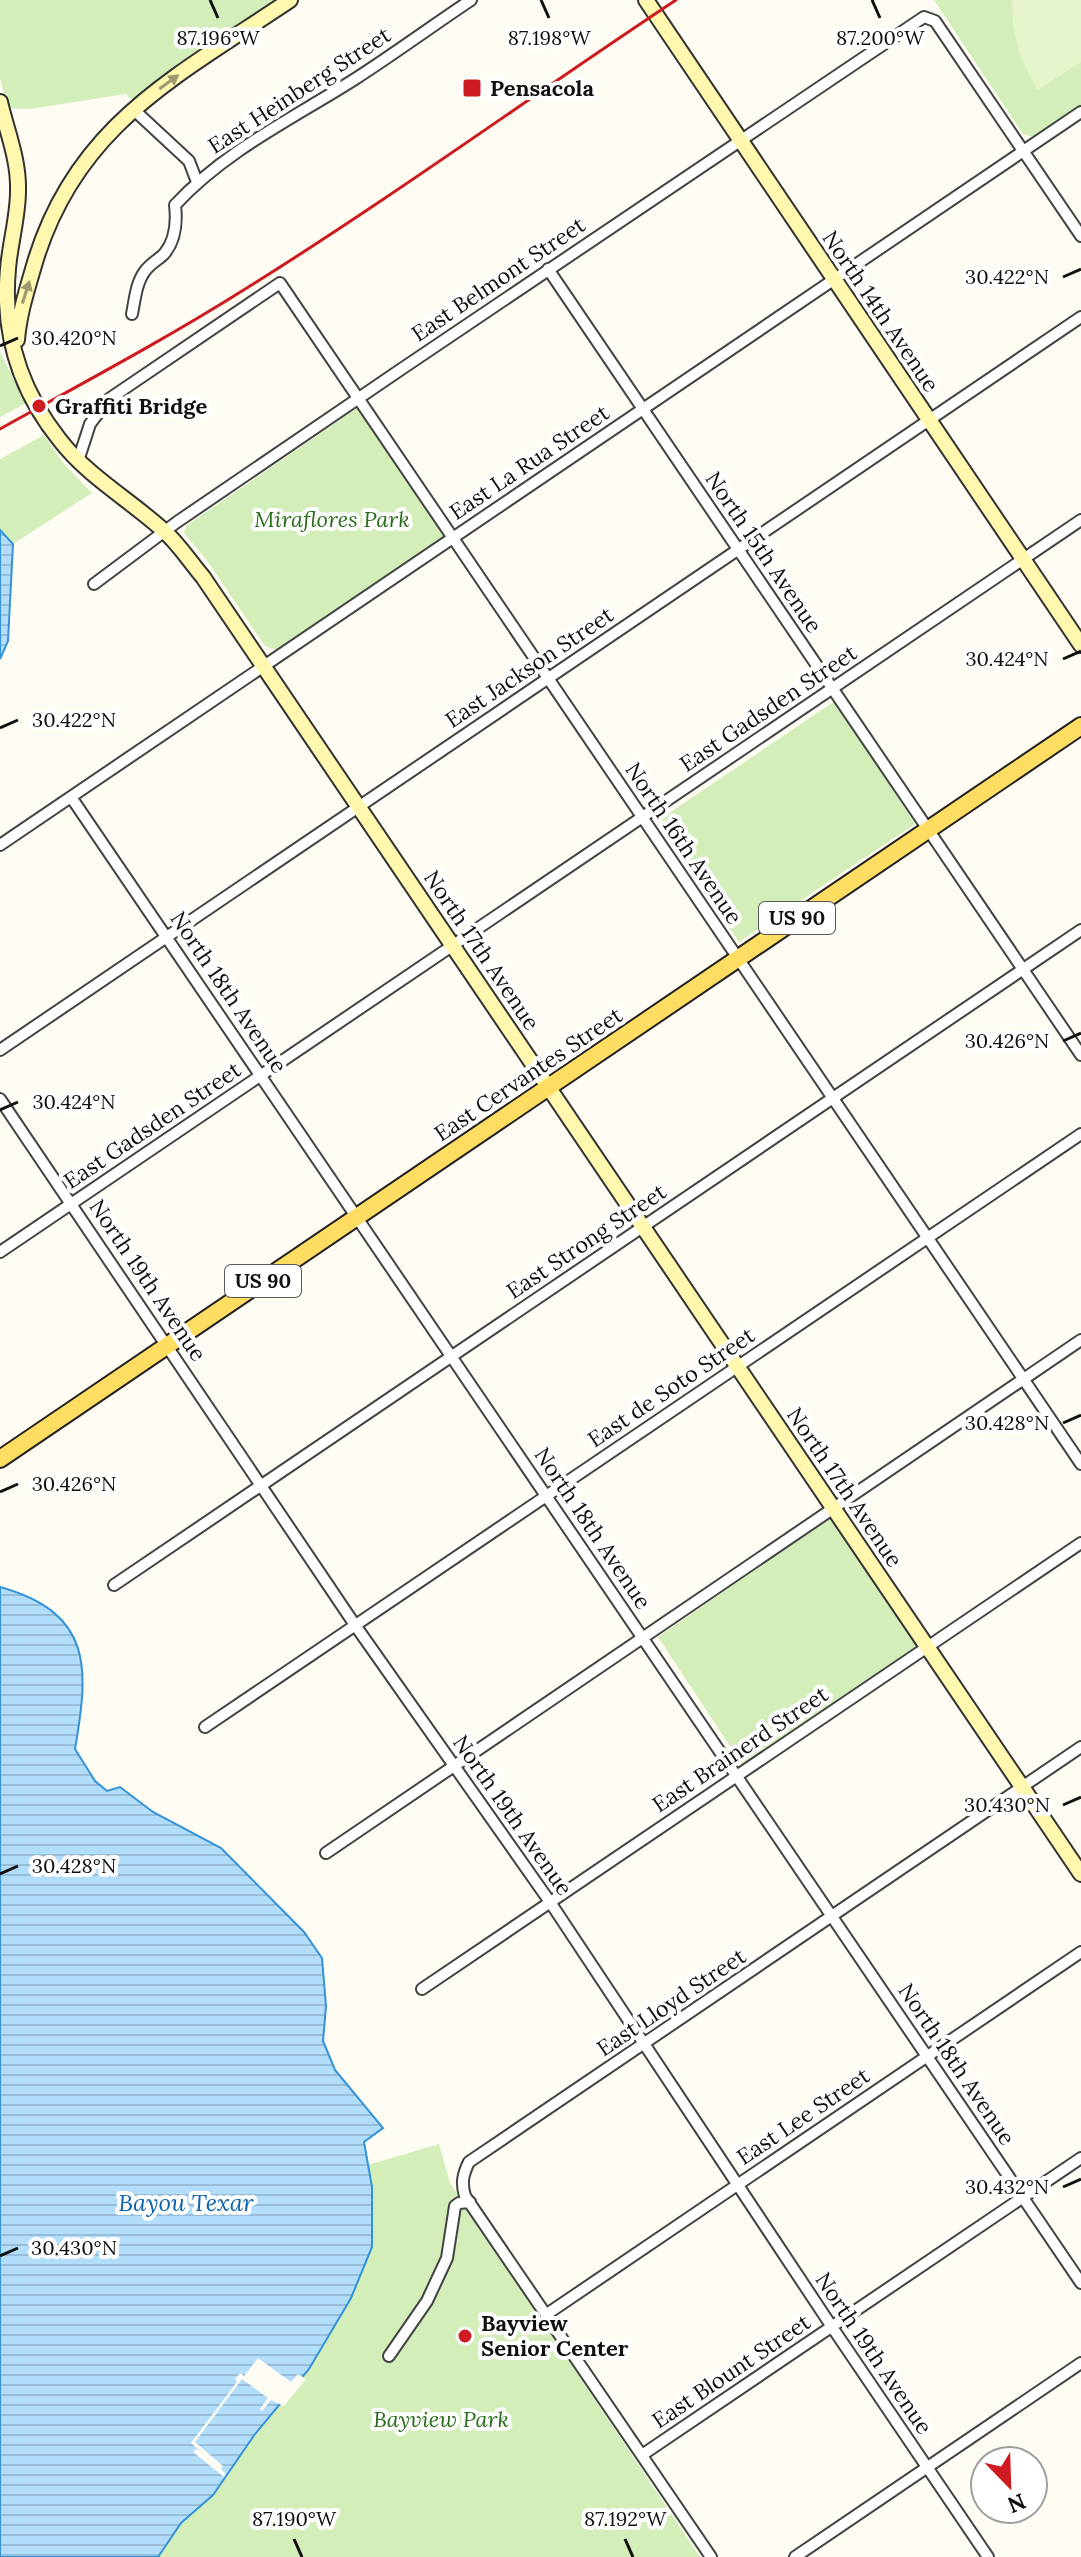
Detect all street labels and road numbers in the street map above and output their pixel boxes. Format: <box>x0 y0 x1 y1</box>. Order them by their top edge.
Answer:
street label: East Heinberg Street <box>202 20 396 160</box>
street label: East Belmont Street <box>406 210 591 348</box>
street label: North 14th Avenue <box>817 225 945 397</box>
street label: East La Rua Street <box>444 398 614 526</box>
street label: North 15th Avenue <box>700 466 828 638</box>
street label: East Jackson Street <box>440 600 619 734</box>
street label: East Gadsden Street <box>674 638 862 778</box>
street label: North 16th Avenue <box>619 757 749 929</box>
street label: North 17th Avenue <box>418 865 546 1035</box>
road number: US 90 <box>759 902 835 934</box>
street label: North 18th Avenue <box>165 906 294 1078</box>
street label: East Cervantes Street <box>429 1000 628 1147</box>
street label: East Gadsden Street <box>58 1055 246 1195</box>
street label: East Strong Street <box>501 1177 671 1305</box>
street label: North 19th Avenue <box>83 1194 213 1366</box>
road number: US 90 <box>225 1265 301 1297</box>
street label: East de Soto Street <box>582 1321 760 1453</box>
street label: North 17th Avenue <box>781 1402 909 1572</box>
street label: North 18th Avenue <box>529 1442 658 1614</box>
street label: East Brainerd Street <box>647 1680 834 1818</box>
street label: North 19th Avenue <box>447 1729 579 1901</box>
street label: East Lloyd Street <box>591 1942 751 2062</box>
street label: North 18th Avenue <box>893 1978 1022 2150</box>
street label: East Lee Street <box>731 2061 875 2171</box>
street label: North 19th Avenue <box>809 2267 939 2439</box>
street label: East Blount Street <box>647 2307 816 2434</box>

